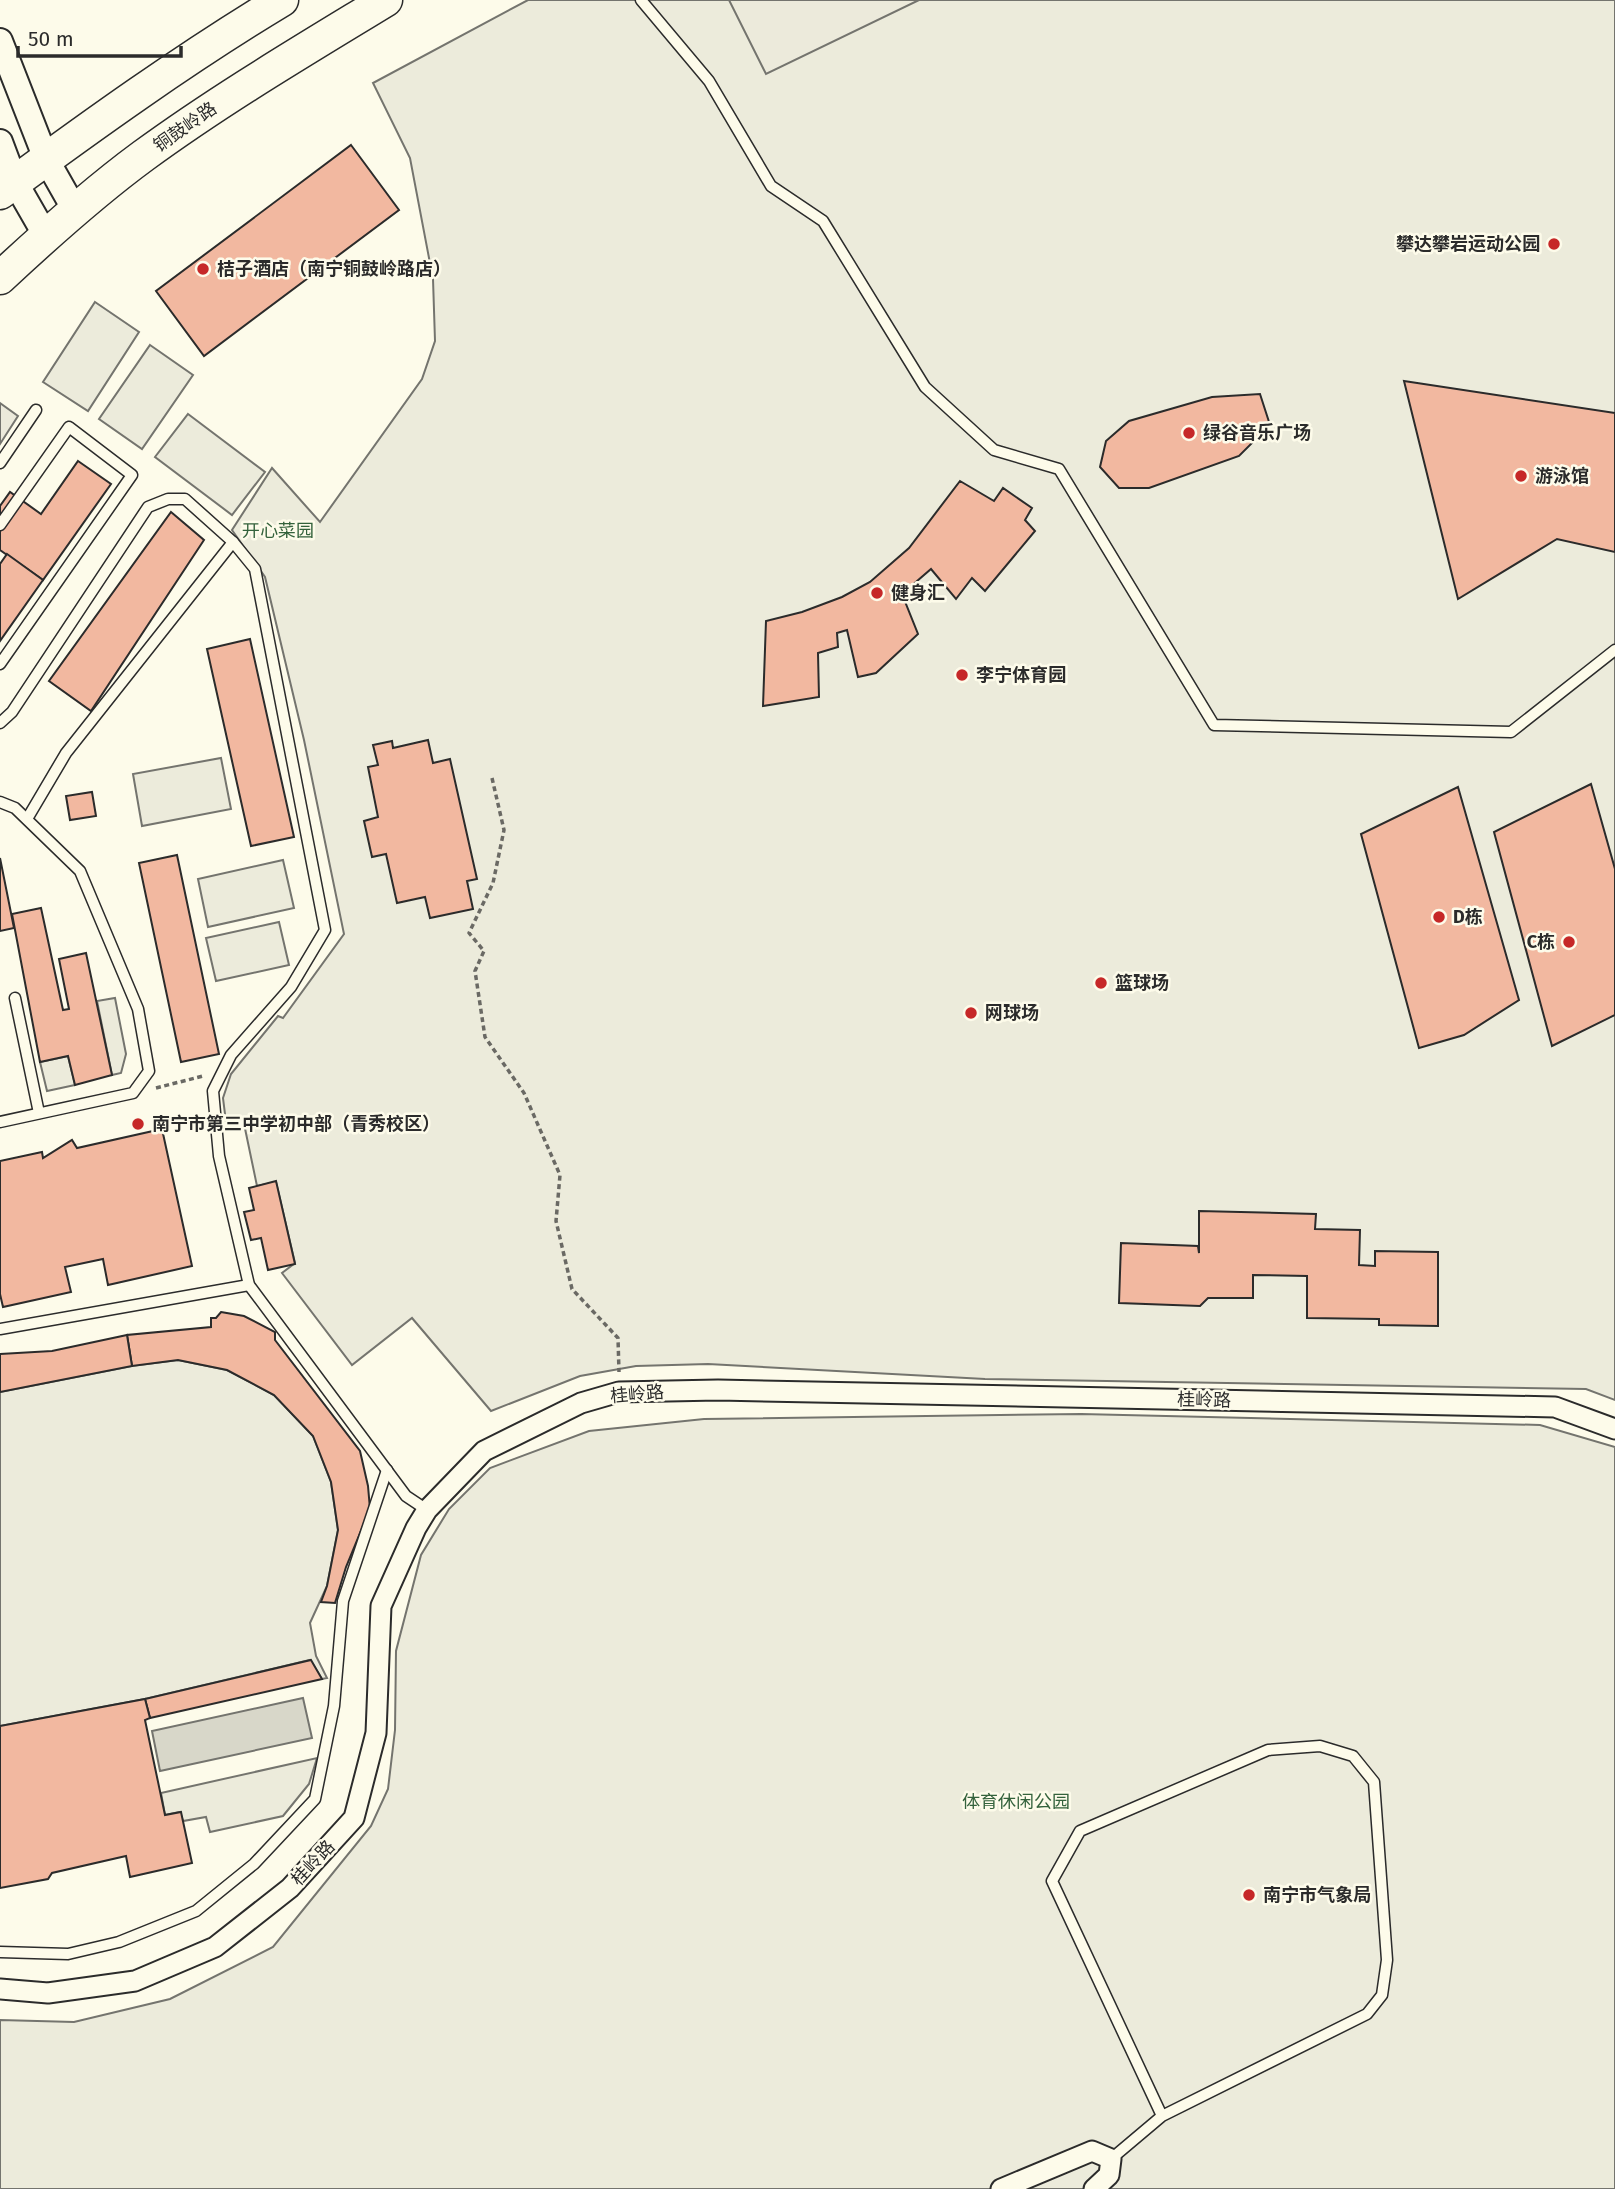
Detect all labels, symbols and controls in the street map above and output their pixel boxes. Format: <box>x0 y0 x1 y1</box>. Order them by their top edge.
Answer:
scale bar <box>18 14 180 58</box>
text: 50 m <box>28 26 74 52</box>
street label: 铜鼓岭路 <box>149 97 221 157</box>
place label: 攀达攀岩运动公园 <box>1396 233 1540 255</box>
marker: 攀达攀岩运动公园 <box>1546 236 1562 252</box>
place label: 桔子酒店（南宁铜鼓岭路店） <box>217 258 451 280</box>
marker: 桔子酒店（南宁铜鼓岭路店） <box>195 261 211 277</box>
place label: 绿谷音乐广场 <box>1203 422 1311 444</box>
marker: 绿谷音乐广场 <box>1181 425 1197 441</box>
place label: 游泳馆 <box>1535 465 1589 487</box>
marker: 游泳馆 <box>1513 468 1529 484</box>
park label: 开心菜园 <box>242 520 314 542</box>
place label: 健身汇 <box>891 582 945 604</box>
marker: 健身汇 <box>869 585 885 601</box>
place label: 李宁体育园 <box>976 664 1066 686</box>
marker: 李宁体育园 <box>954 667 970 683</box>
place label: D栋 <box>1453 906 1483 928</box>
marker: D栋 <box>1431 909 1447 925</box>
place label: C栋 <box>1527 931 1555 953</box>
marker: C栋 <box>1561 934 1577 950</box>
place label: 篮球场 <box>1115 972 1169 994</box>
marker: 篮球场 <box>1093 975 1109 991</box>
place label: 网球场 <box>985 1002 1039 1024</box>
marker: 网球场 <box>963 1005 979 1021</box>
place label: 南宁市第三中学初中部（青秀校区） <box>152 1113 440 1135</box>
marker: 南宁市第三中学初中部（青秀校区） <box>130 1116 146 1132</box>
street label: 桂岭路 <box>609 1381 665 1407</box>
street label: 桂岭路 <box>1177 1389 1231 1411</box>
park label: 体育休闲公园 <box>962 1791 1070 1813</box>
street label: 桂岭路 <box>287 1836 339 1890</box>
place label: 南宁市气象局 <box>1263 1884 1371 1906</box>
marker: 南宁市气象局 <box>1241 1887 1257 1903</box>

